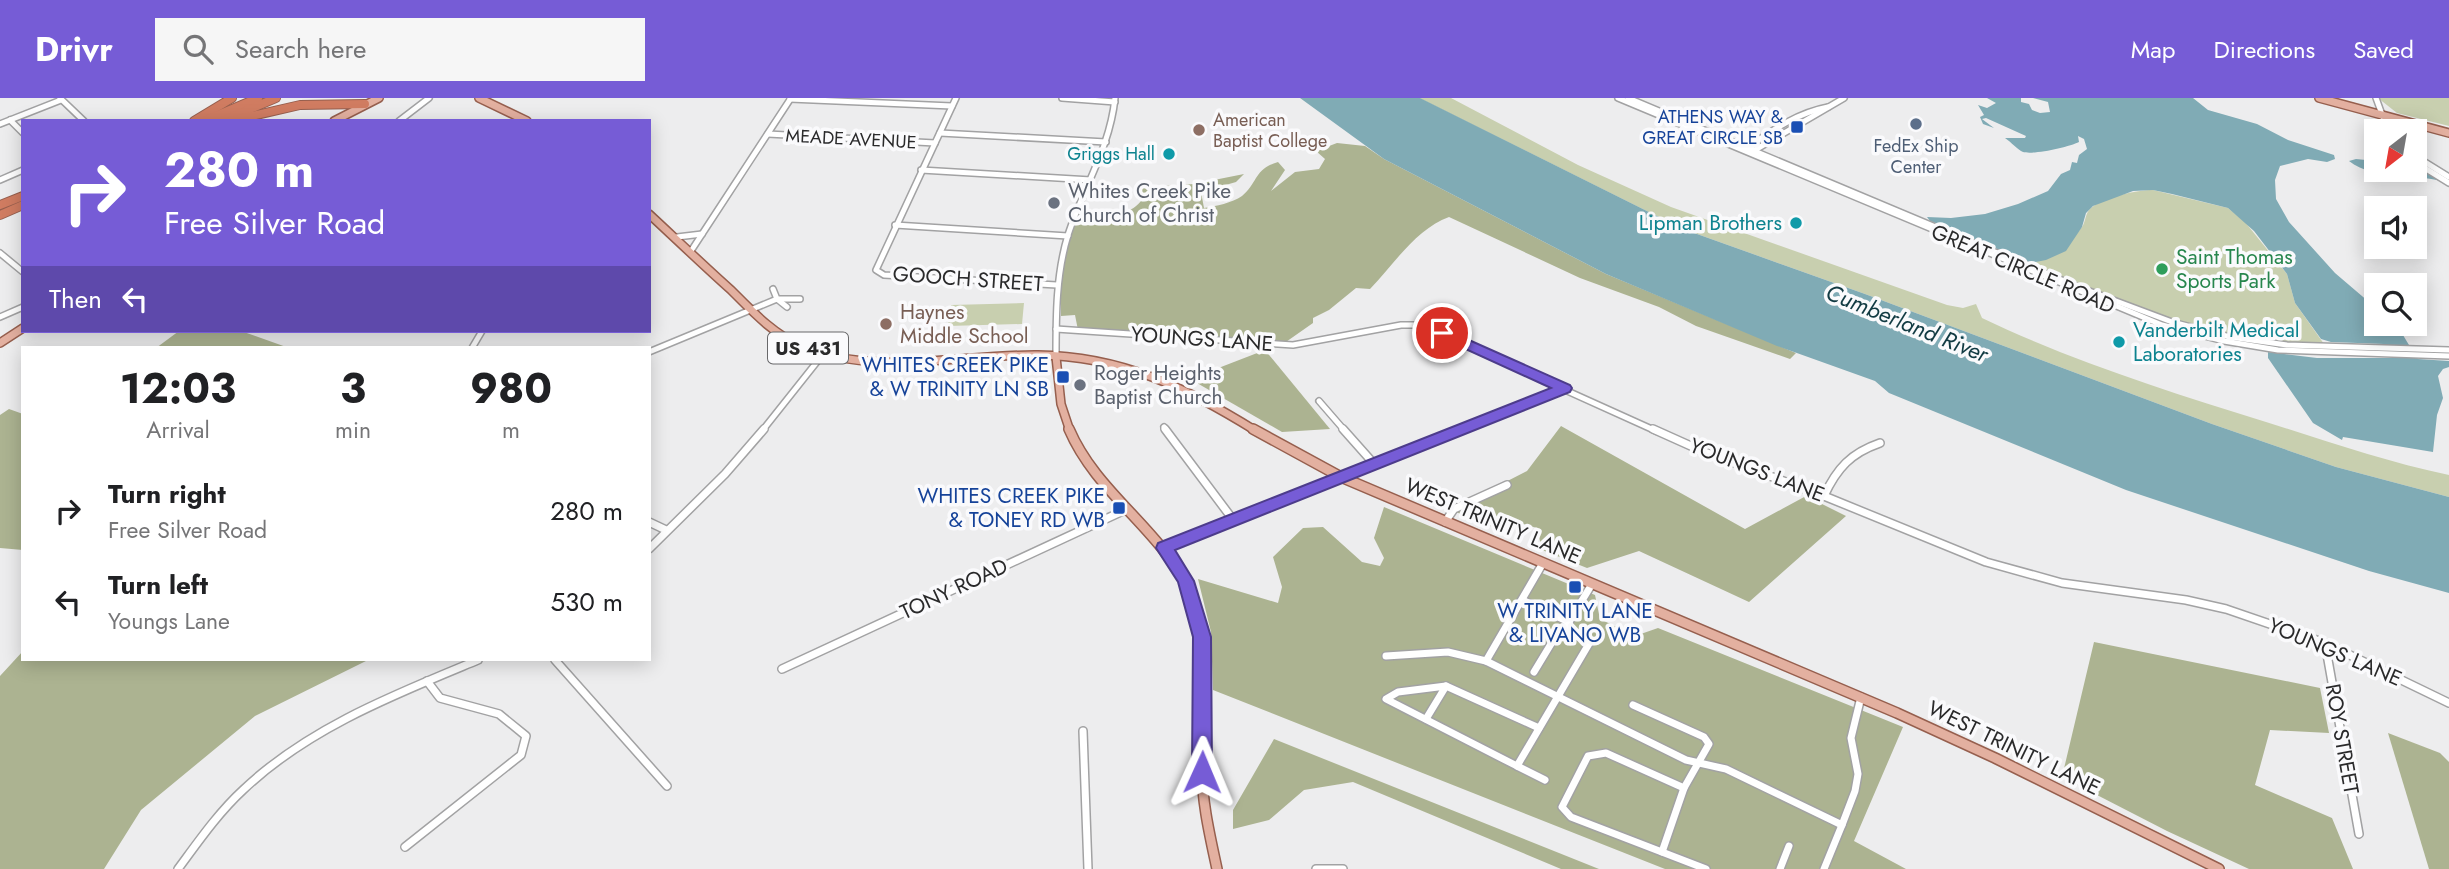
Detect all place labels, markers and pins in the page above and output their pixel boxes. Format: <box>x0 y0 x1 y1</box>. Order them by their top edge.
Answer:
place label: ATHENS WAY & GREAT CIRCLE SB <box>1642 104 1783 151</box>
place label: American Baptist College <box>1213 107 1327 154</box>
marker: FedEx Ship Center <box>1908 116 1924 132</box>
marker: ATHENS WAY & GREAT CIRCLE SB <box>1789 119 1805 135</box>
marker: American Baptist College <box>1191 122 1207 138</box>
place label: FedEx Ship Center <box>1873 133 1959 180</box>
place label: Griggs Hall <box>1067 141 1155 167</box>
marker: Griggs Hall <box>1161 146 1177 162</box>
place label: Whites Creek Pike Church of Christ <box>1068 176 1231 230</box>
marker: Whites Creek Pike Church of Christ <box>1046 195 1062 211</box>
place label: Lipman Brothers <box>1639 208 1782 238</box>
marker: Lipman Brothers <box>1788 215 1804 231</box>
place label: Saint Thomas Sports Park <box>2176 242 2293 296</box>
marker: Saint Thomas Sports Park <box>2154 261 2170 277</box>
place label: Haynes Middle School <box>900 297 1029 351</box>
pin <box>1412 303 1472 363</box>
place label: Vanderbilt Medical Laboratories <box>2133 315 2300 369</box>
marker: Haynes Middle School <box>878 316 894 332</box>
marker: Vanderbilt Medical Laboratories <box>2111 334 2127 350</box>
place label: WHITES CREEK PIKE & W TRINITY LN SB <box>861 350 1049 404</box>
place label: Roger Heights Baptist Church <box>1094 358 1222 412</box>
marker: WHITES CREEK PIKE & W TRINITY LN SB <box>1055 369 1071 385</box>
marker: Roger Heights Baptist Church <box>1072 377 1088 393</box>
place label: WHITES CREEK PIKE & TONEY RD WB <box>917 481 1105 535</box>
marker: WHITES CREEK PIKE & TONEY RD WB <box>1111 500 1127 516</box>
marker: W TRINITY LANE & LIVANO WB <box>1567 579 1583 595</box>
place label: W TRINITY LANE & LIVANO WB <box>1497 596 1653 650</box>

